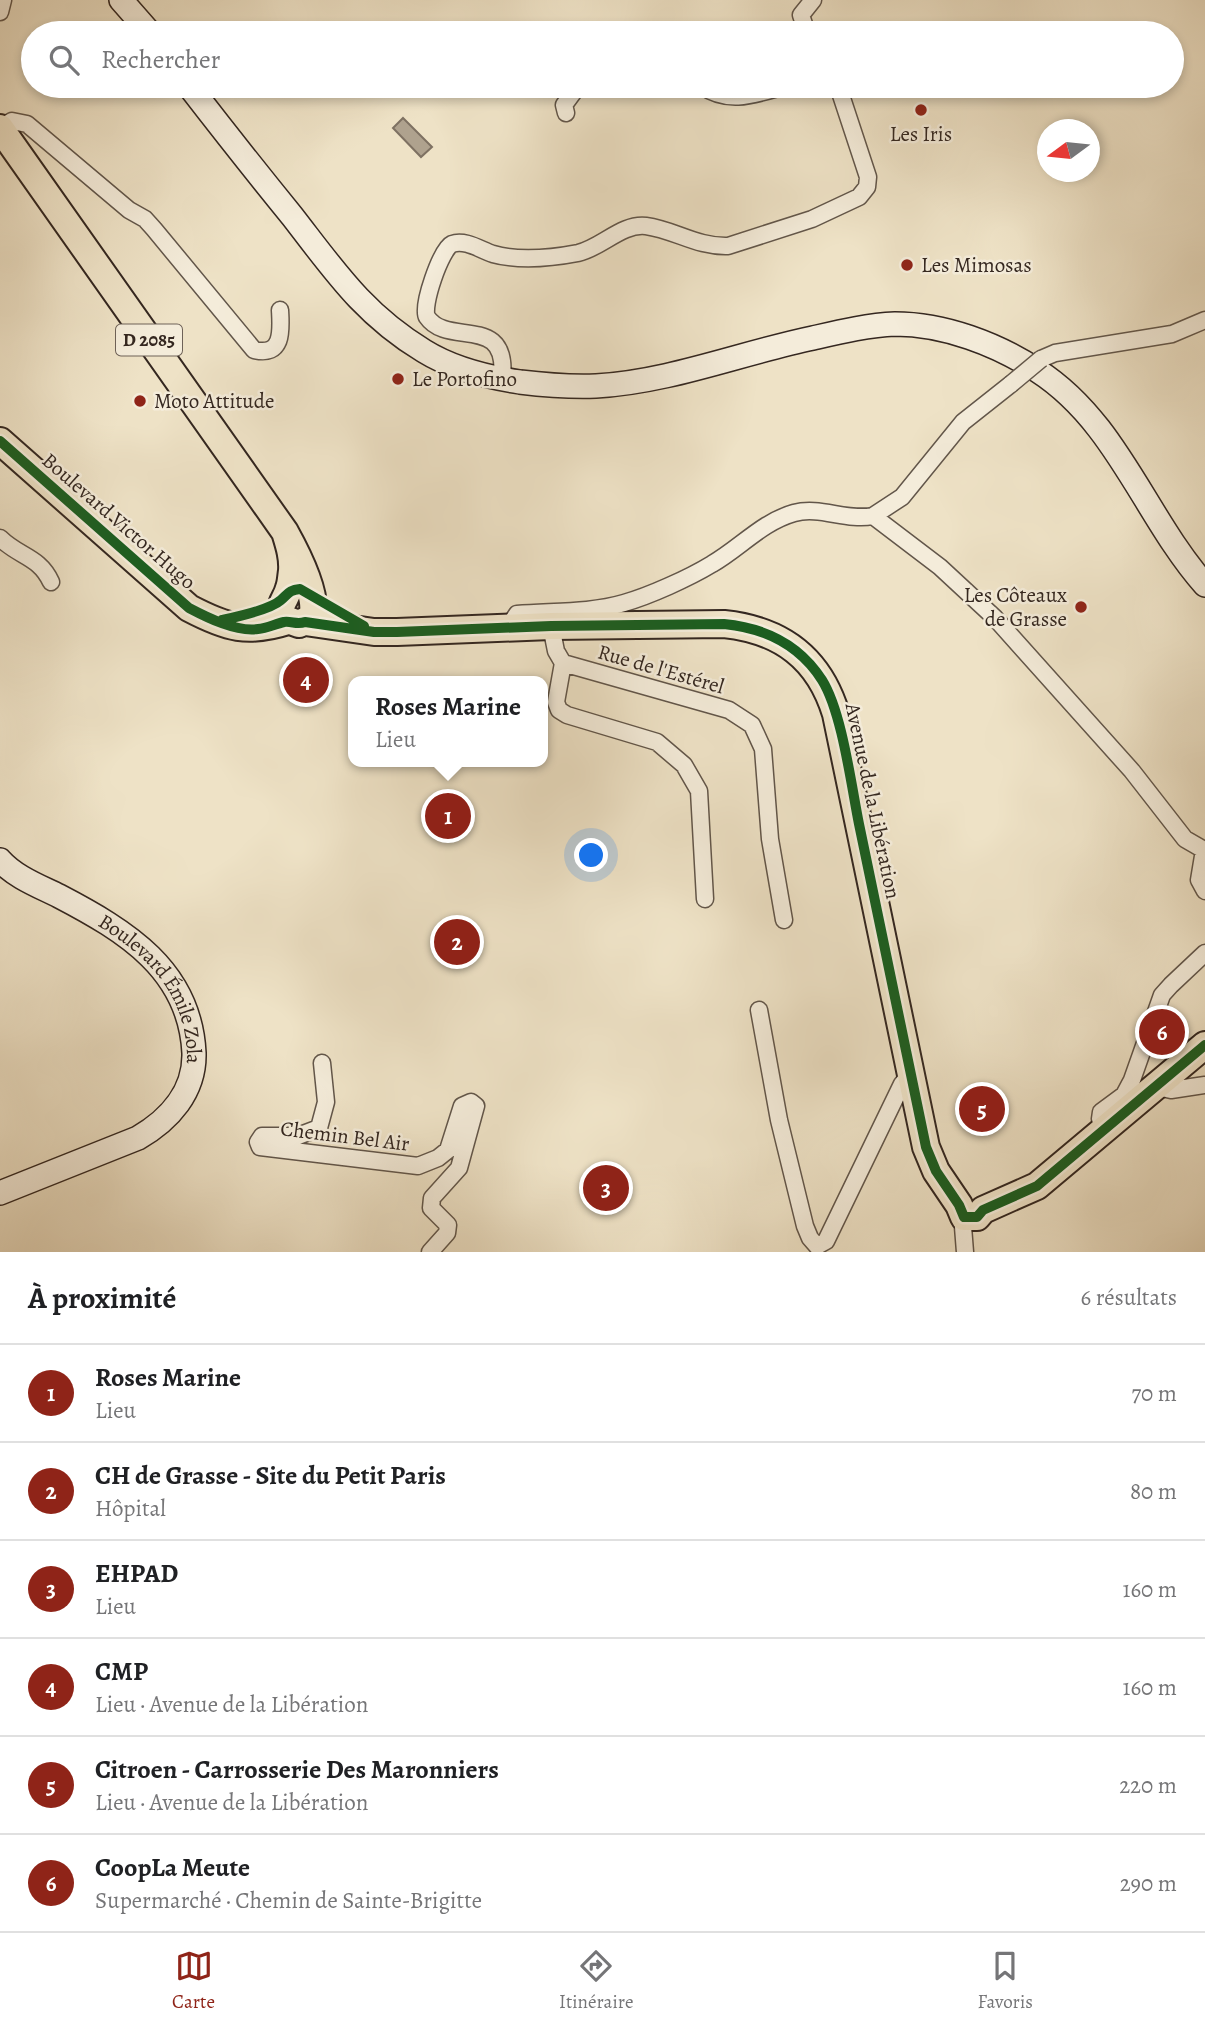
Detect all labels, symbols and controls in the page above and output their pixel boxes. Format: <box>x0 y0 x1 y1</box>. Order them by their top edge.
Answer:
search box <box>21 21 1184 98</box>
icon: search <box>45 41 83 79</box>
text: Rechercher <box>101 42 221 77</box>
marker: Les Iris <box>913 102 929 118</box>
north arrow <box>1037 119 1100 182</box>
place label: Les Iris <box>890 120 952 148</box>
place label: Les Mimosas <box>921 251 1032 279</box>
marker: Les Mimosas <box>899 257 915 273</box>
road number: D 2085 <box>116 324 182 356</box>
place label: Le Portofino <box>412 365 517 393</box>
marker: Le Portofino <box>390 371 406 387</box>
place label: Moto Attitude <box>154 387 274 415</box>
marker: Moto Attitude <box>132 393 148 409</box>
street label: Boulevard Victor Hugo <box>36 446 202 596</box>
place label: Les Côteaux de Grasse <box>964 581 1067 633</box>
marker: Les Côteaux de Grasse <box>1073 599 1089 615</box>
street label: Rue de l'Estérel <box>594 638 728 700</box>
pin: 4 <box>283 654 329 706</box>
popup <box>348 676 548 767</box>
text: Roses Marine <box>375 689 521 724</box>
street label: Avenue de la Libération <box>838 699 907 902</box>
text: Lieu <box>375 724 416 755</box>
pin: 1 <box>425 790 471 842</box>
your location <box>574 838 608 872</box>
street label: Boulevard Émile Zola <box>93 907 208 1065</box>
pin: 2 <box>434 916 480 968</box>
pin: 6 <box>1139 1006 1185 1058</box>
pin: 5 <box>959 1083 1005 1135</box>
street label: Chemin Bel Air <box>279 1114 411 1158</box>
pin: 3 <box>583 1162 629 1214</box>
text: À proximité <box>28 1278 176 1318</box>
text: 6 résultats <box>1080 1282 1177 1313</box>
text: Roses Marine <box>95 1360 241 1395</box>
text: 1 <box>47 1378 55 1409</box>
text: 70 m <box>1131 1378 1177 1409</box>
text: Lieu <box>95 1395 136 1426</box>
text: CH de Grasse - Site du Petit Paris <box>95 1458 446 1493</box>
text: 2 <box>45 1476 57 1507</box>
text: 80 m <box>1130 1476 1177 1507</box>
text: Hôpital <box>95 1493 166 1524</box>
text: EHPAD <box>95 1556 178 1591</box>
text: 3 <box>46 1574 56 1605</box>
text: 160 m <box>1123 1574 1177 1605</box>
text: Lieu <box>95 1591 136 1622</box>
text: CMP <box>95 1654 148 1689</box>
text: 4 <box>46 1672 56 1703</box>
text: 160 m <box>1123 1672 1177 1703</box>
text: Lieu · Avenue de la Libération <box>95 1689 368 1720</box>
text: Citroen - Carrosserie Des Maronniers <box>95 1752 499 1787</box>
text: 5 <box>46 1770 56 1801</box>
text: 220 m <box>1119 1770 1177 1801</box>
text: Lieu · Avenue de la Libération <box>95 1787 368 1818</box>
text: CoopLa Meute <box>95 1850 250 1885</box>
text: 6 <box>46 1868 56 1899</box>
text: 290 m <box>1120 1868 1177 1899</box>
text: Supermarché · Chemin de Sainte-Brigitte <box>95 1885 482 1916</box>
tab: Carte <box>172 1947 215 2015</box>
tab: Itinéraire <box>559 1947 633 2015</box>
tab: Favoris <box>978 1947 1033 2015</box>

